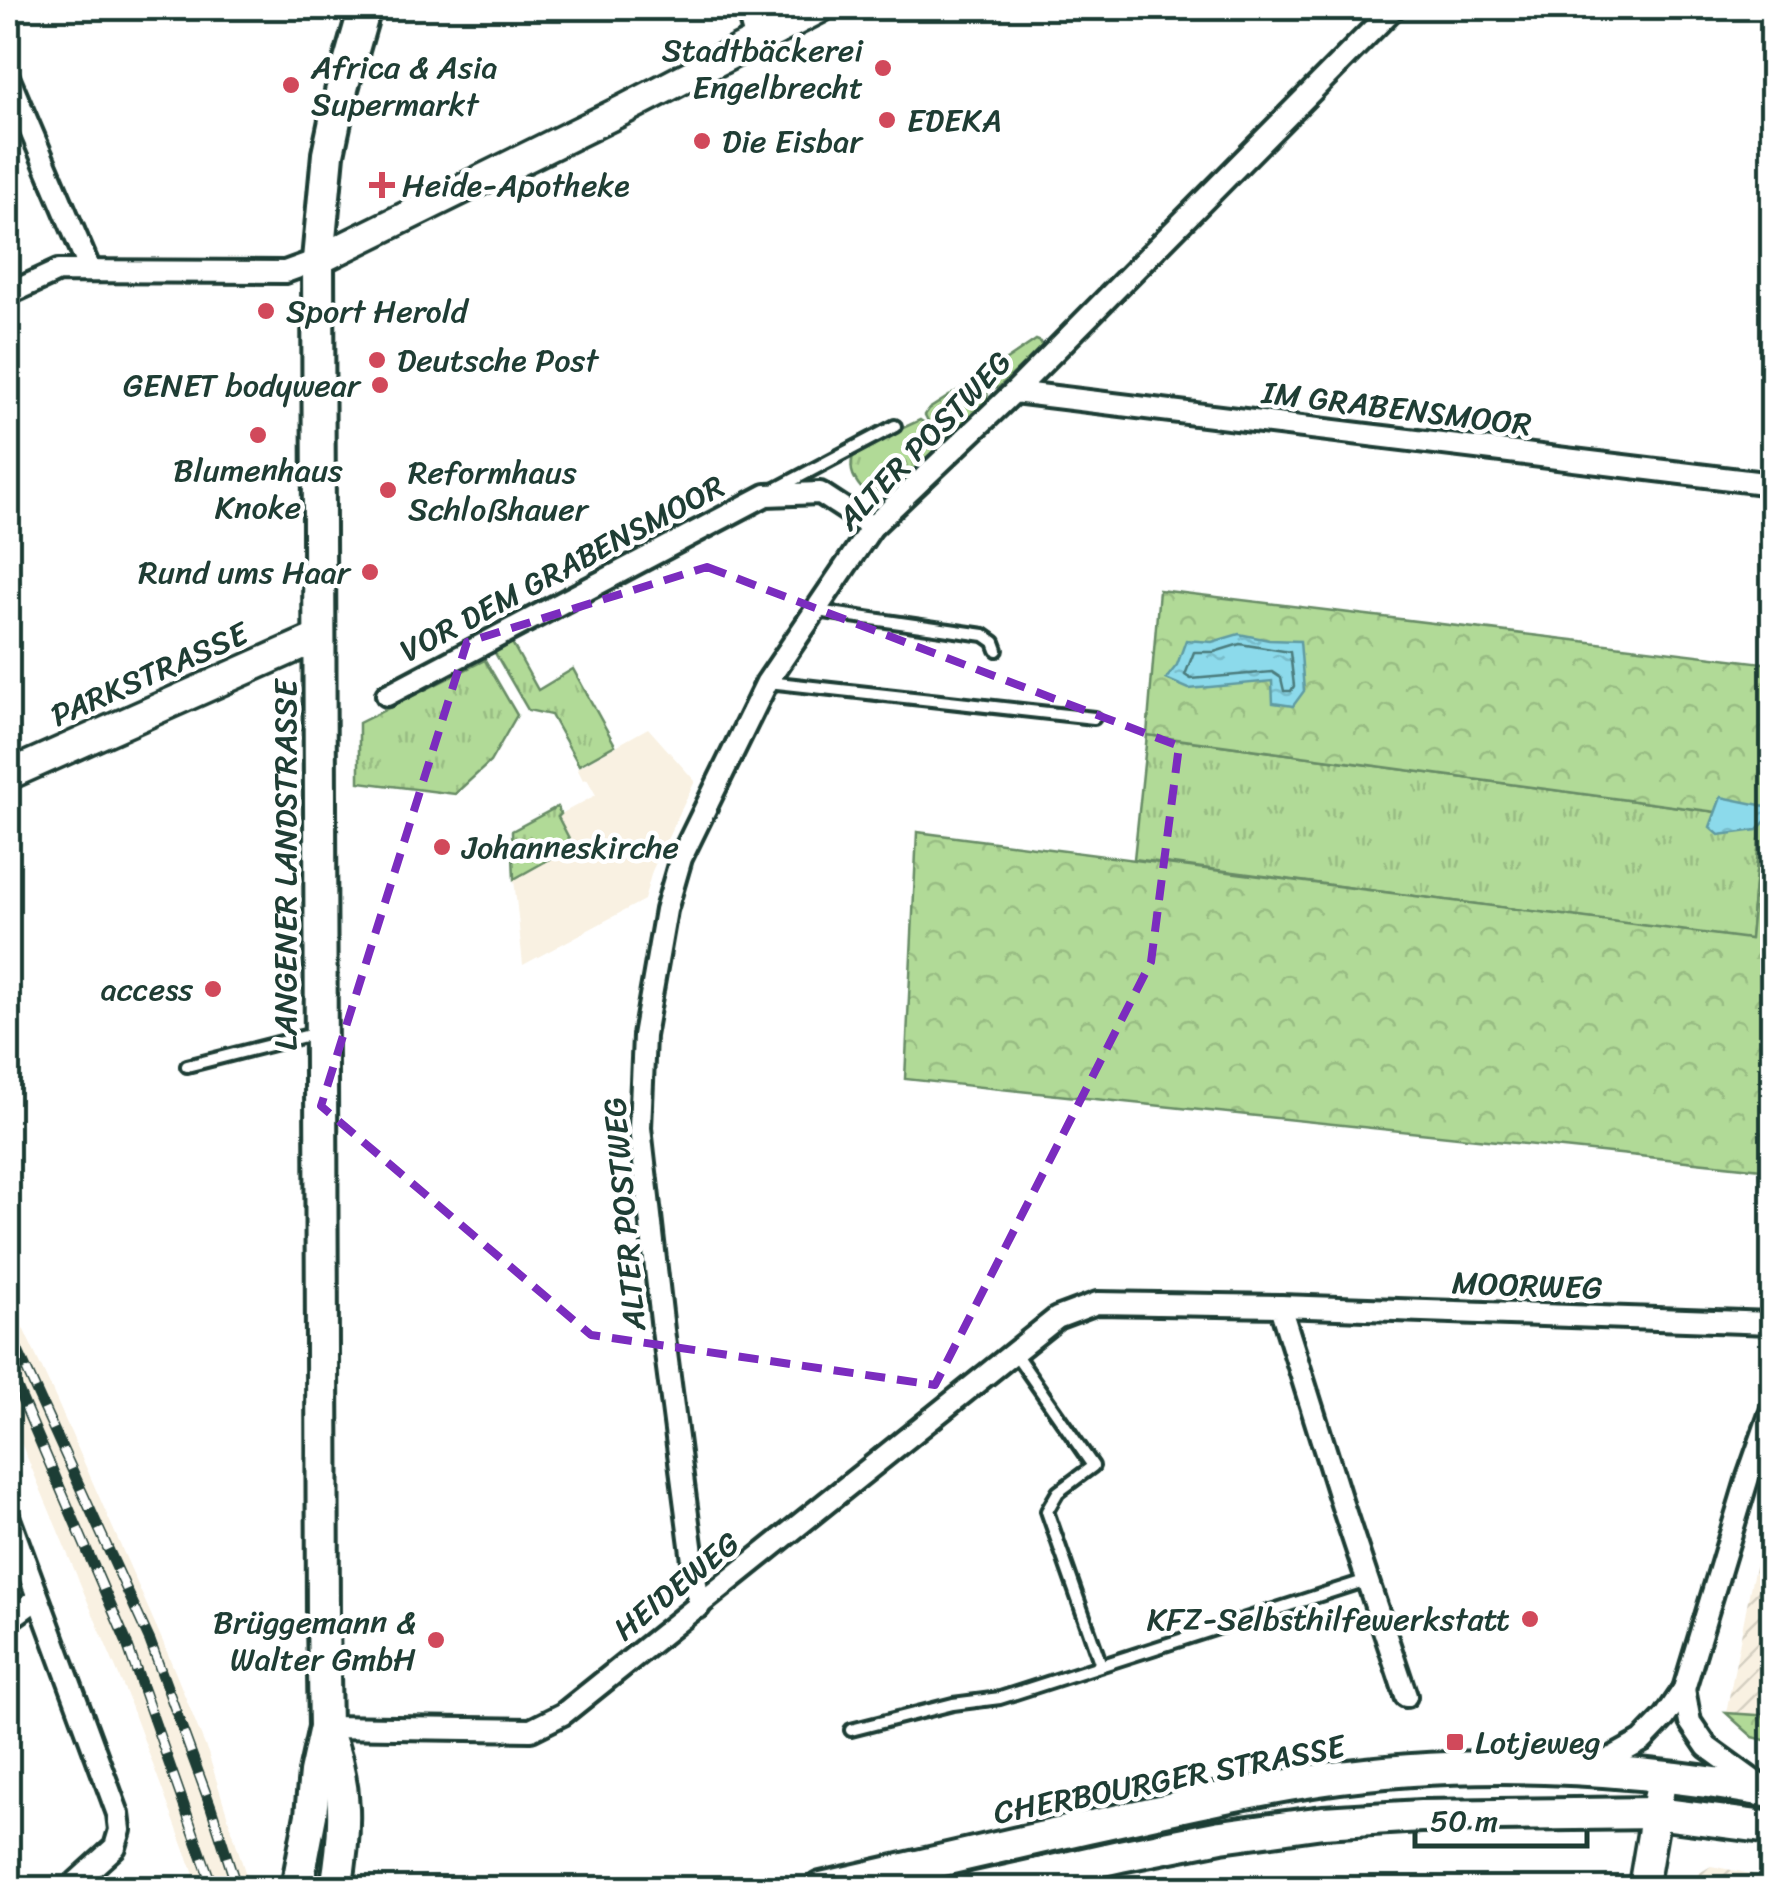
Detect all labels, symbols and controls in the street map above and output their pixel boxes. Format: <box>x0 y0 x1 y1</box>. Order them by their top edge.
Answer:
place label: Stadtbäckerei Engelbrecht <box>662 22 864 116</box>
place label: Africa & Asia Supermarkt <box>310 39 498 133</box>
marker: Stadtbäckerei Engelbrecht <box>872 57 894 79</box>
marker: Africa & Asia Supermarkt <box>280 74 302 96</box>
place label: EDEKA <box>907 92 1002 149</box>
marker: EDEKA <box>876 109 898 131</box>
place label: Die Eisbar <box>722 113 864 170</box>
marker: Die Eisbar <box>691 130 713 152</box>
place label: Heide-Apotheke <box>402 157 630 214</box>
marker: Heide-Apotheke <box>371 174 393 196</box>
place label: Sport Herold <box>286 283 470 340</box>
marker: Sport Herold <box>255 300 277 322</box>
place label: Deutsche Post <box>397 332 599 389</box>
street label: ALTER POSTWEG <box>822 336 1026 545</box>
marker: Deutsche Post <box>366 349 388 371</box>
place label: GENET bodywear <box>123 357 362 414</box>
street label: IM GRABENSMOOR <box>1258 364 1535 453</box>
marker: GENET bodywear <box>369 374 391 396</box>
marker: Blumenhaus Knoke <box>247 424 269 446</box>
place label: Blumenhaus Knoke <box>173 442 343 536</box>
place label: Reformhaus Schloßhauer <box>408 444 590 538</box>
street label: VOR DEM GRABENSMOOR <box>389 458 735 678</box>
marker: Reformhaus Schloßhauer <box>377 479 399 501</box>
place label: Rund ums Haar <box>138 544 352 601</box>
marker: Rund ums Haar <box>359 561 381 583</box>
street label: PARKSTRASSE <box>41 605 259 743</box>
street label: LANGENER LANDSTRASSE <box>257 677 314 1050</box>
place label: Johanneskirche <box>461 819 679 876</box>
marker: Johanneskirche <box>431 836 453 858</box>
place label: access <box>101 961 193 1018</box>
marker: access <box>202 978 224 1000</box>
street label: ALTER POSTWEG <box>586 1095 663 1334</box>
street label: MOORWEG <box>1451 1254 1603 1317</box>
street label: HEIDEWEG <box>600 1517 753 1656</box>
place label: KFZ-Selbsthilfewerkstatt <box>1147 1591 1510 1648</box>
place label: Brüggemann & Walter GmbH <box>213 1594 416 1688</box>
marker: KFZ-Selbsthilfewerkstatt <box>1519 1608 1541 1630</box>
marker: Brüggemann & Walter GmbH <box>425 1629 447 1651</box>
place label: Lotjeweg <box>1475 1714 1601 1771</box>
street label: CHERBOURGER STRASSE <box>989 1717 1352 1841</box>
marker: Lotjeweg <box>1444 1731 1466 1753</box>
scale bar <box>1415 1786 1588 1848</box>
text: 50 m <box>1430 1794 1498 1848</box>

